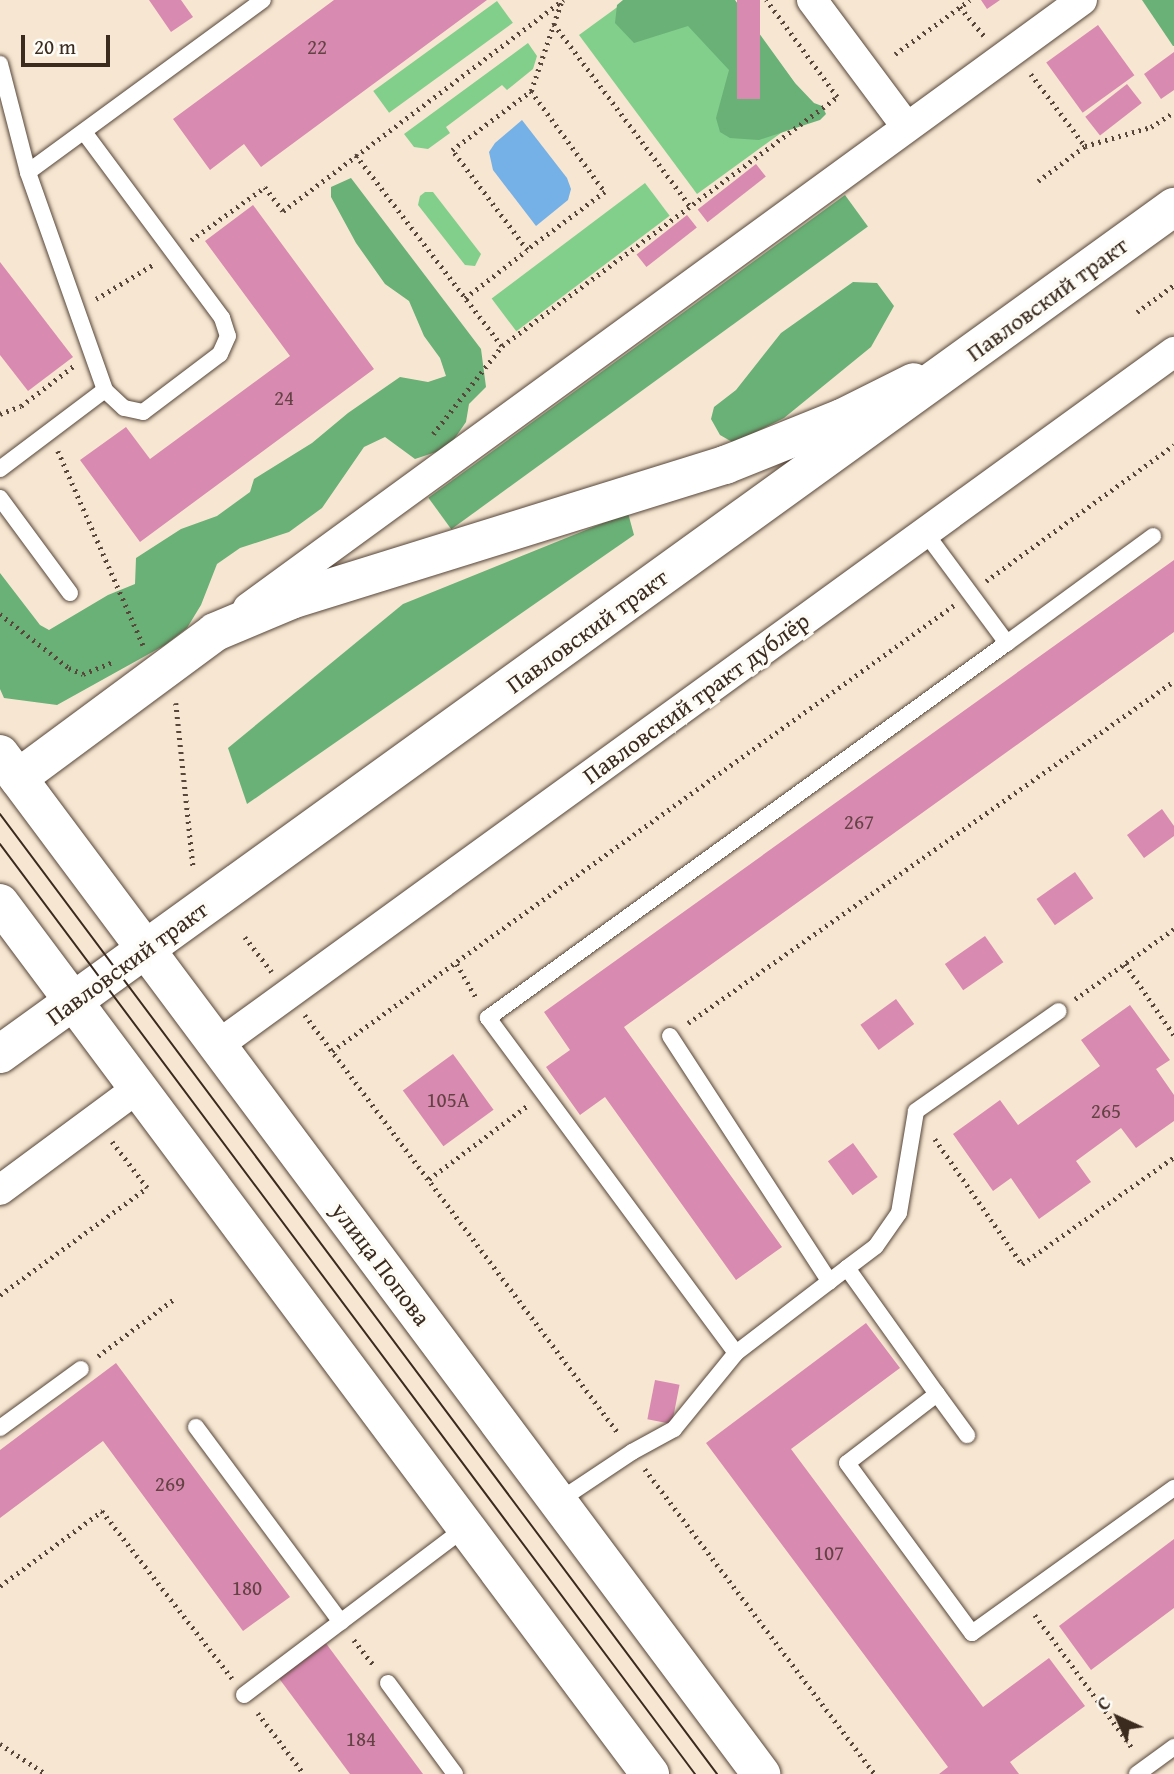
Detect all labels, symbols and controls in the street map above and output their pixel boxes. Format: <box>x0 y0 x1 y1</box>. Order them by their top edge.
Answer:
scale bar <box>24 21 114 65</box>
text: 20 m <box>34 31 76 62</box>
house number: 22 <box>307 34 327 60</box>
street label: Павловский тракт <box>961 231 1133 367</box>
house number: 24 <box>274 385 294 411</box>
street label: Павловский тракт <box>501 563 673 699</box>
street label: Павловский тракт дублёр <box>577 606 815 790</box>
house number: 267 <box>844 809 874 835</box>
street label: Павловский тракт <box>41 895 213 1031</box>
house number: 105А <box>426 1087 470 1113</box>
house number: 265 <box>1091 1098 1121 1124</box>
street label: улица Попова <box>325 1197 437 1331</box>
house number: 269 <box>155 1471 185 1497</box>
house number: 107 <box>814 1540 844 1566</box>
house number: 180 <box>232 1575 262 1601</box>
north arrow <box>1083 1683 1153 1753</box>
text: С <box>1089 1689 1117 1717</box>
house number: 184 <box>346 1726 376 1752</box>

